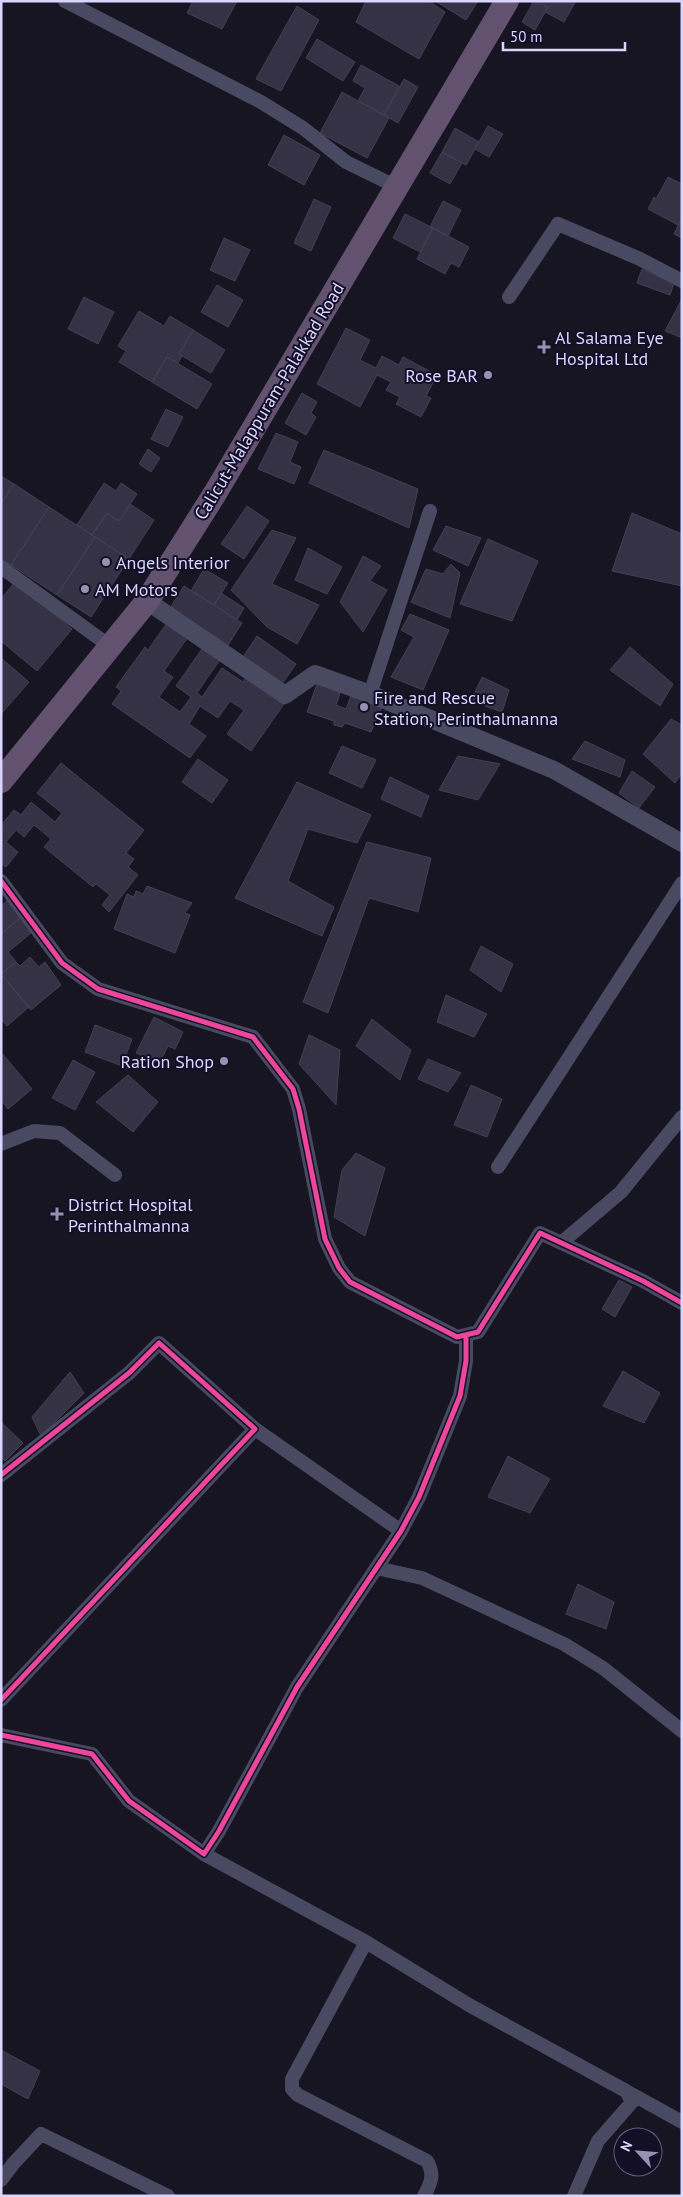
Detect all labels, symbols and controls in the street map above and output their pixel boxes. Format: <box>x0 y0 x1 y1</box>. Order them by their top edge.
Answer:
scale bar <box>503 20 626 52</box>
text: 50 m <box>510 27 543 46</box>
street label: Calicut-Malappuram-Palakkad Road <box>189 278 349 524</box>
place label: Al Salama Eye Hospital Ltd <box>555 326 664 370</box>
marker: Al Salama Eye Hospital Ltd <box>537 340 551 354</box>
place label: Rose BAR <box>405 364 478 387</box>
marker: Rose BAR <box>482 369 494 381</box>
place label: Angels Interior <box>116 551 230 574</box>
marker: Angels Interior <box>100 556 112 568</box>
place label: AM Motors <box>95 578 178 601</box>
marker: AM Motors <box>79 583 91 595</box>
place label: Fire and Rescue Station, Perinthalmanna <box>374 686 558 730</box>
marker: Fire and Rescue Station, Perinthalmanna <box>358 701 370 713</box>
place label: Ration Shop <box>121 1050 214 1073</box>
marker: Ration Shop <box>218 1055 230 1067</box>
place label: District Hospital Perinthalmanna <box>68 1193 193 1237</box>
marker: District Hospital Perinthalmanna <box>50 1207 64 1221</box>
north arrow <box>613 2127 663 2177</box>
text: N <box>616 2138 636 2154</box>

